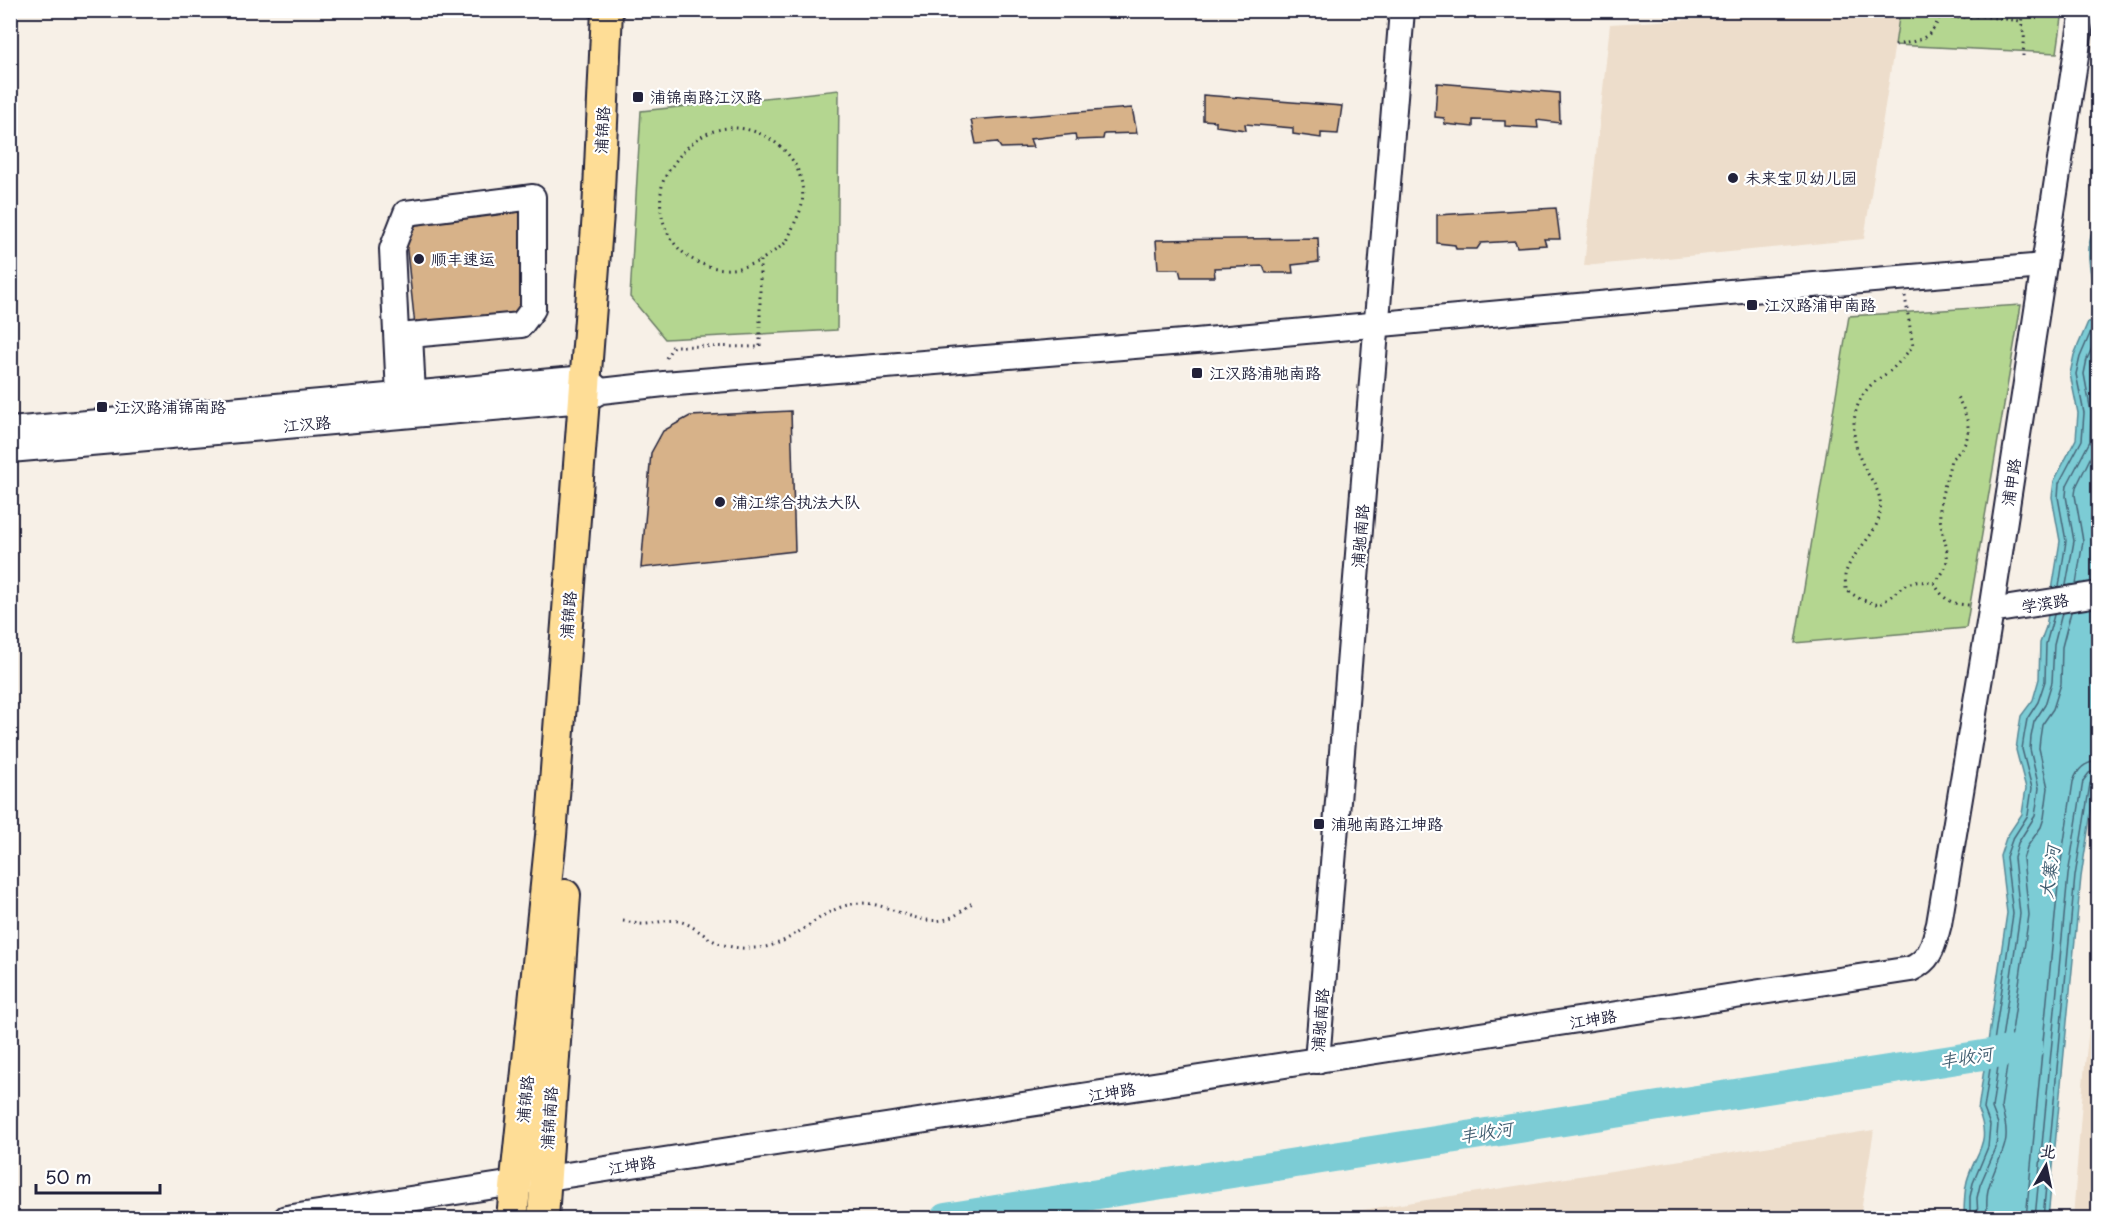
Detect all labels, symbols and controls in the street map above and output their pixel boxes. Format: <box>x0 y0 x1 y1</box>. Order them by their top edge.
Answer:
place label: 浦锦南路江汉路 <box>650 84 762 108</box>
marker: 浦锦南路江汉路 <box>631 90 645 104</box>
street label: 浦锦路 <box>588 105 614 155</box>
place label: 未来宝贝幼儿园 <box>1745 165 1857 189</box>
marker: 未来宝贝幼儿园 <box>1726 171 1740 185</box>
place label: 顺丰速运 <box>431 246 495 270</box>
marker: 顺丰速运 <box>412 252 426 266</box>
place label: 江汉路浦申南路 <box>1764 292 1876 316</box>
marker: 江汉路浦申南路 <box>1745 298 1759 312</box>
place label: 江汉路浦驰南路 <box>1209 360 1321 384</box>
marker: 江汉路浦驰南路 <box>1190 366 1204 380</box>
place label: 江汉路浦锦南路 <box>114 394 226 418</box>
marker: 江汉路浦锦南路 <box>95 400 109 414</box>
street label: 江汉路 <box>282 409 332 437</box>
street label: 浦申路 <box>1994 456 2026 507</box>
place label: 浦江综合执法大队 <box>732 489 860 513</box>
marker: 浦江综合执法大队 <box>713 495 727 509</box>
street label: 浦驰南路 <box>1344 503 1374 569</box>
street label: 学滨路 <box>2019 586 2070 618</box>
street label: 浦锦路 <box>553 590 581 640</box>
place label: 浦驰南路江坤路 <box>1331 811 1443 835</box>
marker: 浦驰南路江坤路 <box>1312 817 1326 831</box>
water label: 大寨河 <box>2031 840 2066 900</box>
street label: 浦驰南路 <box>1304 987 1334 1053</box>
street label: 江坤路 <box>1567 1002 1618 1034</box>
water label: 丰收河 <box>1937 1038 1998 1074</box>
street label: 浦锦路 <box>510 1074 538 1124</box>
street label: 江坤路 <box>1086 1075 1137 1107</box>
street label: 浦锦南路 <box>534 1085 562 1151</box>
water label: 丰收河 <box>1457 1113 1518 1149</box>
north arrow <box>2016 1136 2076 1196</box>
text: 北 <box>2039 1137 2058 1163</box>
street label: 江坤路 <box>606 1148 657 1180</box>
scale bar <box>36 1157 160 1195</box>
text: 50 m <box>45 1163 92 1190</box>

